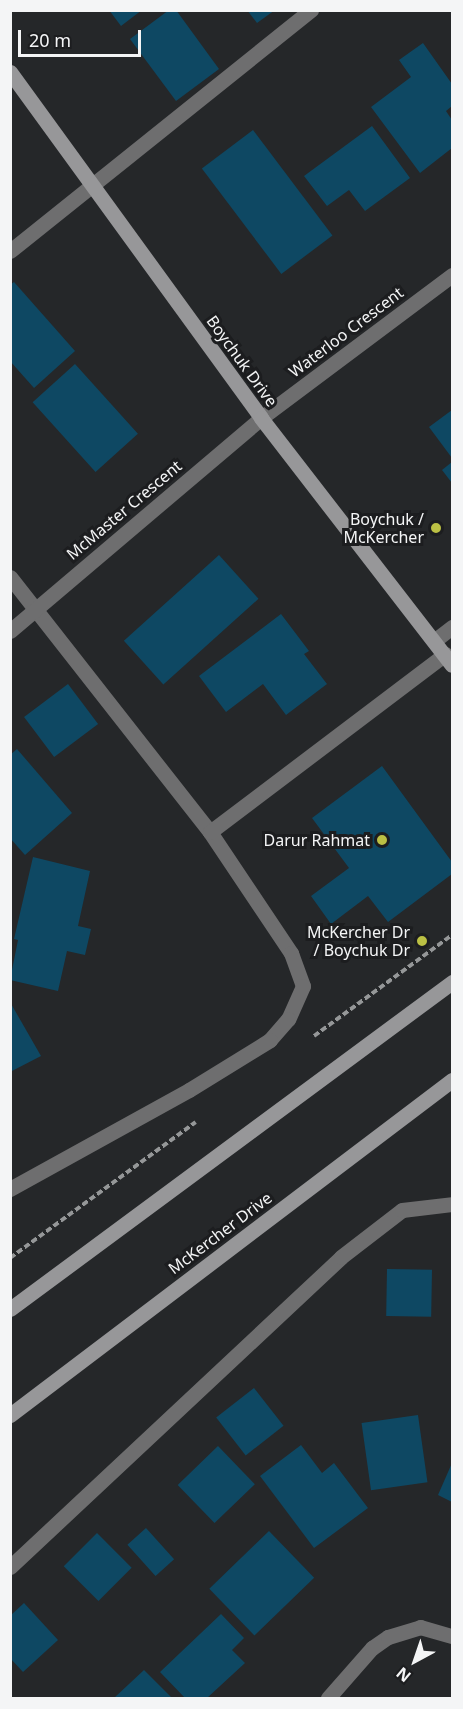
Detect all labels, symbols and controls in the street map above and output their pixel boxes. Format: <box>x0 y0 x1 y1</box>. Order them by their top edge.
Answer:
scale bar <box>21 18 144 56</box>
text: 20 m <box>29 28 71 52</box>
street label: Waterloo Crescent <box>285 283 407 381</box>
street label: Boychuk Drive <box>203 312 281 410</box>
street label: McMaster Crescent <box>63 456 185 564</box>
place label: Boychuk / McKercher <box>343 509 424 547</box>
marker: Boychuk / McKercher <box>429 521 443 535</box>
place label: Darur Rahmat <box>264 830 370 850</box>
marker: Darur Rahmat <box>375 833 389 847</box>
place label: McKercher Dr / Boychuk Dr <box>307 922 410 960</box>
marker: McKercher Dr / Boychuk Dr <box>415 934 429 948</box>
street label: McKercher Drive <box>165 1188 275 1278</box>
north arrow <box>385 1631 445 1691</box>
text: N <box>391 1662 415 1687</box>

